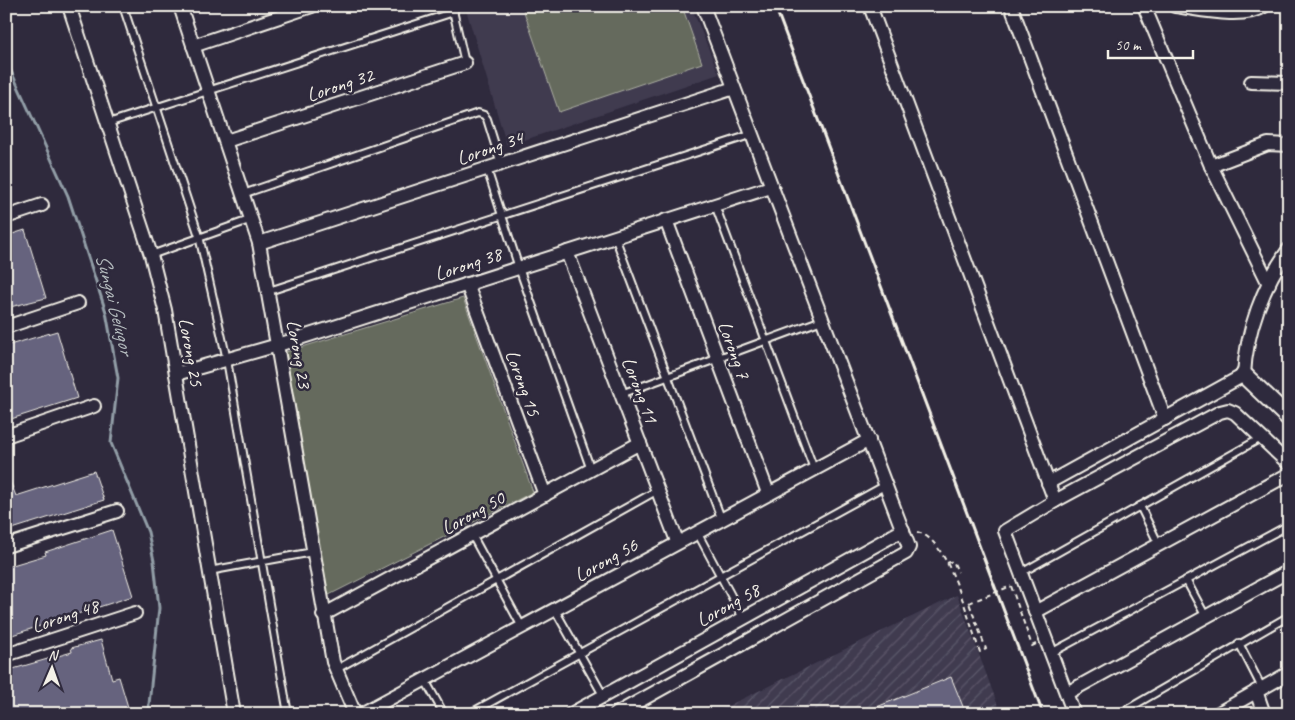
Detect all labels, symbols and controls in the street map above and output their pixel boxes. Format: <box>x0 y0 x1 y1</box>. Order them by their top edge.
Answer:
scale bar <box>1108 28 1192 60</box>
text: 50 m <box>1115 36 1142 55</box>
street label: Lorong 32 <box>303 62 378 108</box>
street label: Lorong 34 <box>453 124 528 171</box>
street label: Lorong 38 <box>431 241 506 287</box>
water label: Sungai Gelugor <box>90 251 141 360</box>
street label: Lorong 25 <box>173 316 209 389</box>
street label: Lorong 23 <box>281 318 318 392</box>
street label: Lorong 7 <box>712 318 756 383</box>
street label: Lorong 15 <box>499 346 547 421</box>
street label: Lorong 11 <box>616 353 664 428</box>
street label: Lorong 50 <box>437 484 511 541</box>
street label: Lorong 56 <box>570 532 643 588</box>
street label: Lorong 58 <box>692 576 766 633</box>
street label: Lorong 48 <box>28 593 103 639</box>
north arrow <box>28 642 78 692</box>
text: N <box>48 647 59 664</box>

